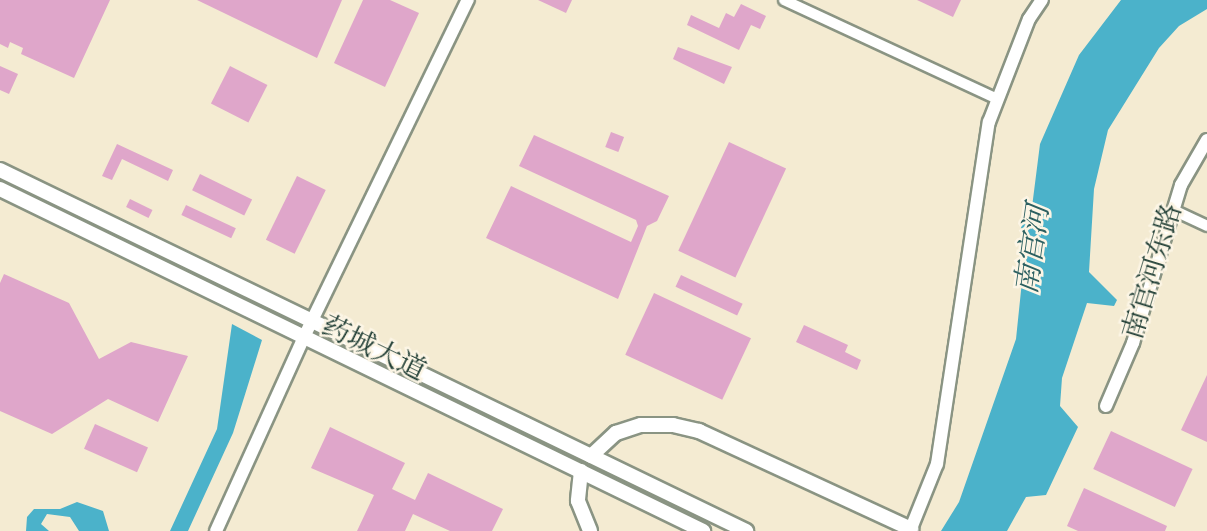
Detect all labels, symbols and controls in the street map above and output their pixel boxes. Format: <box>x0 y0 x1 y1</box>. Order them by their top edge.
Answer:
street label: 南官河东路 <box>1117 200 1191 344</box>
water label: 南官河 <box>1011 203 1059 297</box>
street label: 药城大道 <box>315 310 431 390</box>

